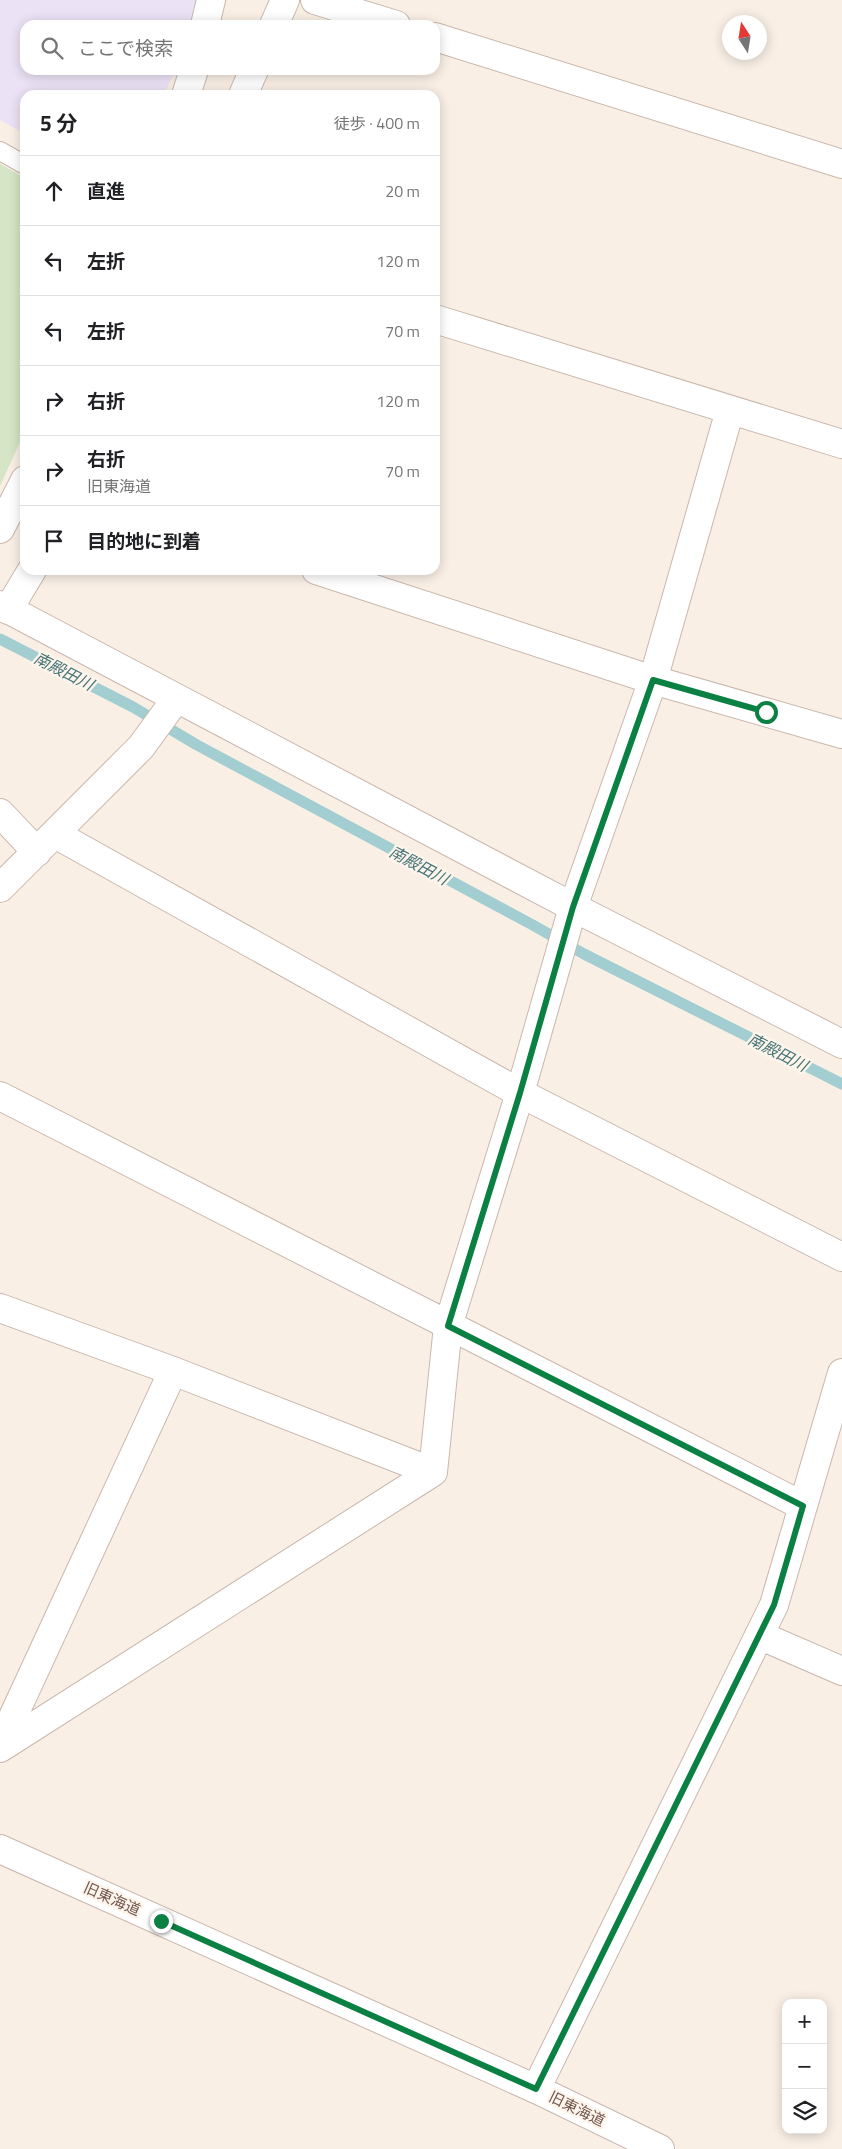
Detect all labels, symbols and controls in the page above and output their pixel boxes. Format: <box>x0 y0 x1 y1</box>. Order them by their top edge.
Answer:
north arrow <box>722 15 767 60</box>
search box <box>20 20 440 75</box>
text: ここで検索 <box>78 33 173 62</box>
icon: search <box>38 34 66 62</box>
text: 5 分 <box>40 107 77 139</box>
text: 徒歩 · 400 m <box>334 111 420 135</box>
text: 直進 <box>87 176 125 205</box>
icon: ahead <box>40 177 68 205</box>
text: 20 m <box>385 179 420 203</box>
text: 左折 <box>87 246 125 275</box>
icon: left <box>40 247 68 275</box>
text: 120 m <box>376 249 420 273</box>
text: 左折 <box>87 316 125 345</box>
icon: left <box>40 317 68 345</box>
text: 70 m <box>385 319 420 343</box>
text: 右折 <box>87 386 125 415</box>
icon: right <box>40 387 68 415</box>
text: 120 m <box>376 389 420 413</box>
text: 右折 <box>87 444 125 473</box>
icon: right <box>40 457 68 485</box>
text: 70 m <box>385 459 420 483</box>
text: 旧東海道 <box>87 474 151 498</box>
text: 目的地に到着 <box>87 526 201 555</box>
icon: arrive <box>40 527 68 555</box>
water label: 南殿田川 <box>30 646 100 697</box>
route start <box>755 701 778 724</box>
water label: 南殿田川 <box>385 839 455 892</box>
water label: 南殿田川 <box>744 1027 814 1078</box>
street label: 旧東海道 <box>80 1876 144 1921</box>
route end <box>150 1910 173 1933</box>
map controls <box>782 1999 827 2134</box>
button: + <box>782 1999 827 2044</box>
button: − <box>782 2044 827 2089</box>
street label: 旧東海道 <box>545 2085 609 2132</box>
button: layers <box>782 2089 827 2134</box>

